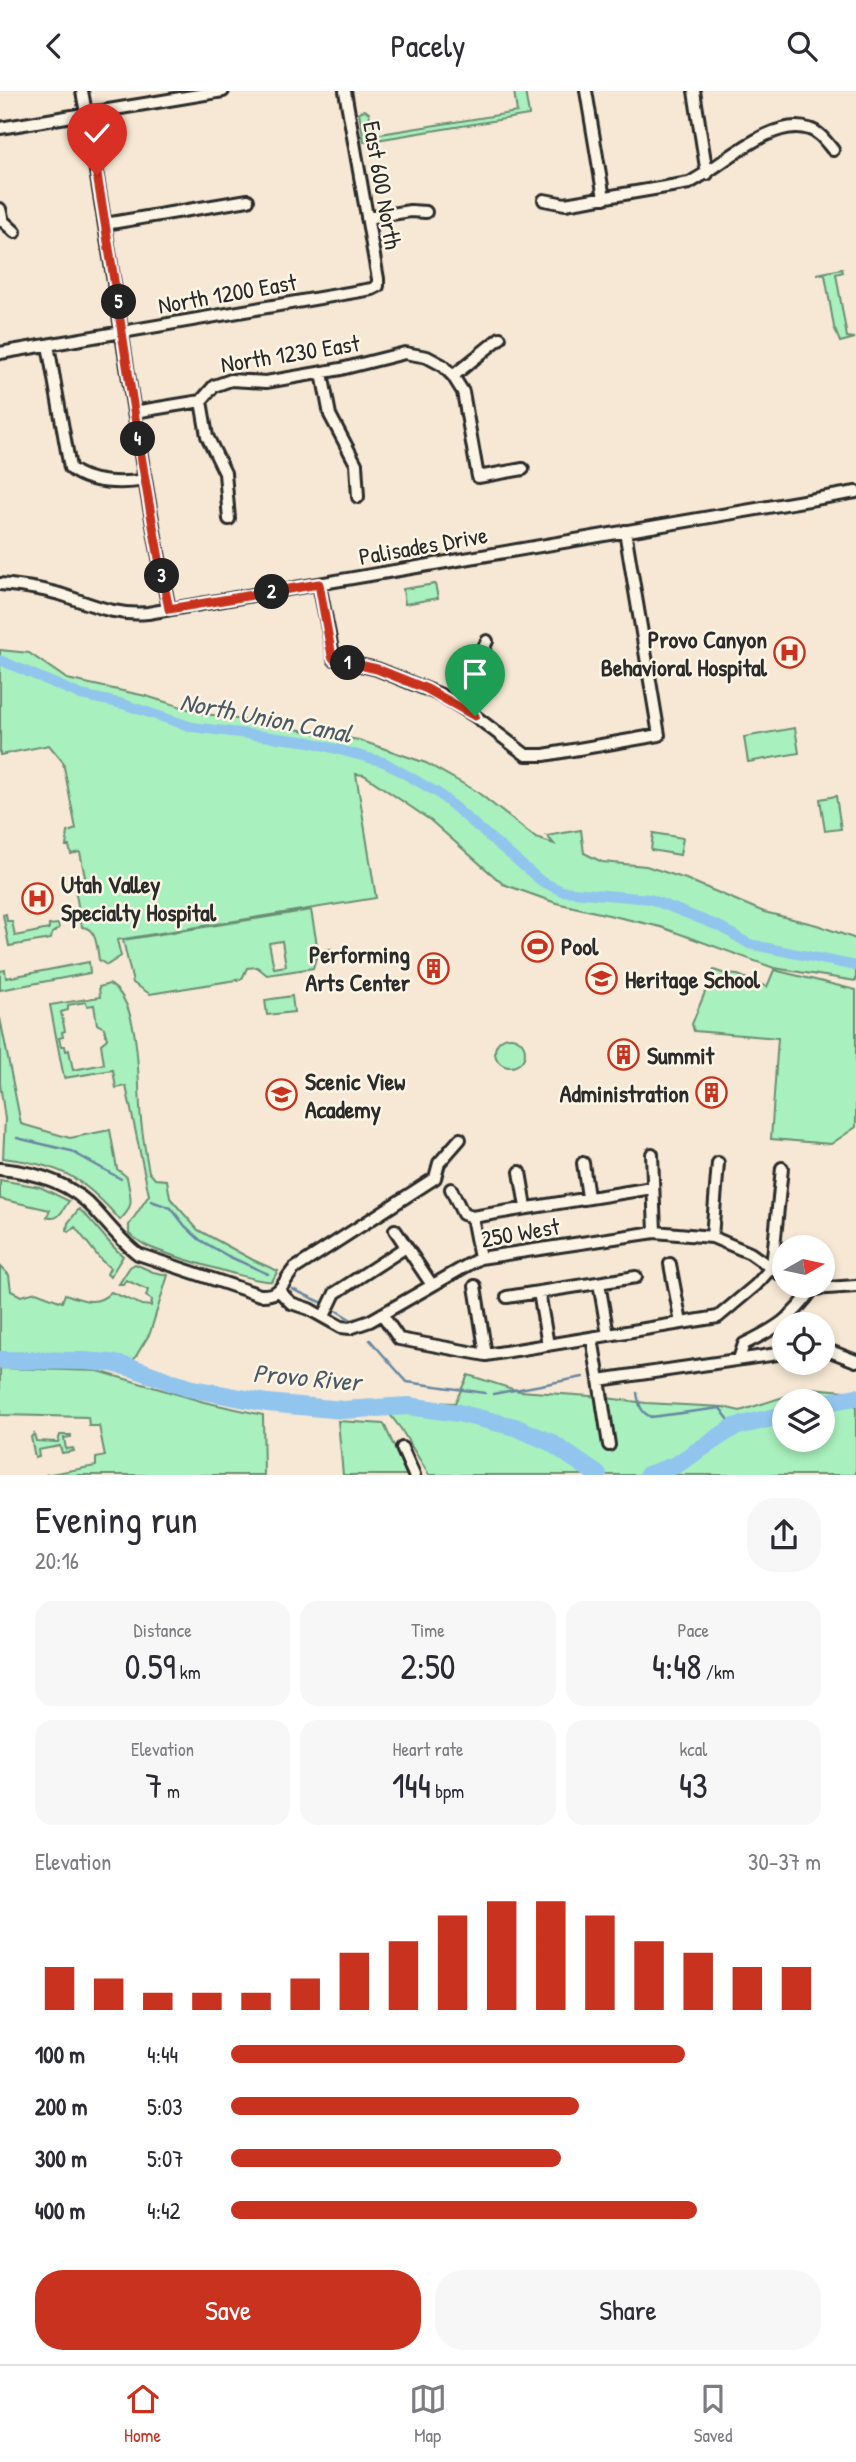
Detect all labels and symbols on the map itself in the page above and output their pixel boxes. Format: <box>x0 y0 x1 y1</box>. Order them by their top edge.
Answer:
pin <box>67 103 127 175</box>
street label: East 600 North <box>356 118 410 252</box>
street label: North 1200 East <box>155 265 299 321</box>
pin: 5 <box>102 285 136 319</box>
street label: North 1230 East <box>218 326 362 380</box>
pin: 4 <box>120 421 156 457</box>
street label: Palisades Drive <box>356 518 490 572</box>
pin: 3 <box>144 559 180 594</box>
pin: 2 <box>254 575 290 609</box>
place label: Provo Canyon Behavioral Hospital <box>601 623 768 684</box>
hospital icon: Provo Canyon Behavioral Hospital <box>773 636 807 670</box>
pin <box>445 644 505 716</box>
pin: 1 <box>330 645 366 681</box>
water label: North Union Canal <box>177 683 356 751</box>
place label: Utah Valley Specialty Hospital <box>61 868 217 929</box>
hospital icon: Utah Valley Specialty Hospital <box>21 881 55 915</box>
sports icon: Pool <box>521 929 555 963</box>
place label: Pool <box>561 930 599 962</box>
place label: Performing Arts Center <box>305 938 411 998</box>
building icon: Performing Arts Center <box>416 951 450 985</box>
school or university icon: Heritage School <box>585 962 619 996</box>
place label: Heritage School <box>625 963 761 996</box>
building icon: Summit <box>607 1038 641 1072</box>
place label: Summit <box>647 1039 715 1071</box>
place label: Scenic View Academy <box>305 1065 405 1126</box>
building icon: Administration <box>695 1076 729 1110</box>
place label: Administration <box>560 1077 689 1109</box>
school or university icon: Scenic View Academy <box>265 1078 299 1112</box>
street label: 250 West <box>478 1209 563 1255</box>
north arrow <box>772 1235 835 1299</box>
water label: Provo River <box>252 1355 365 1399</box>

